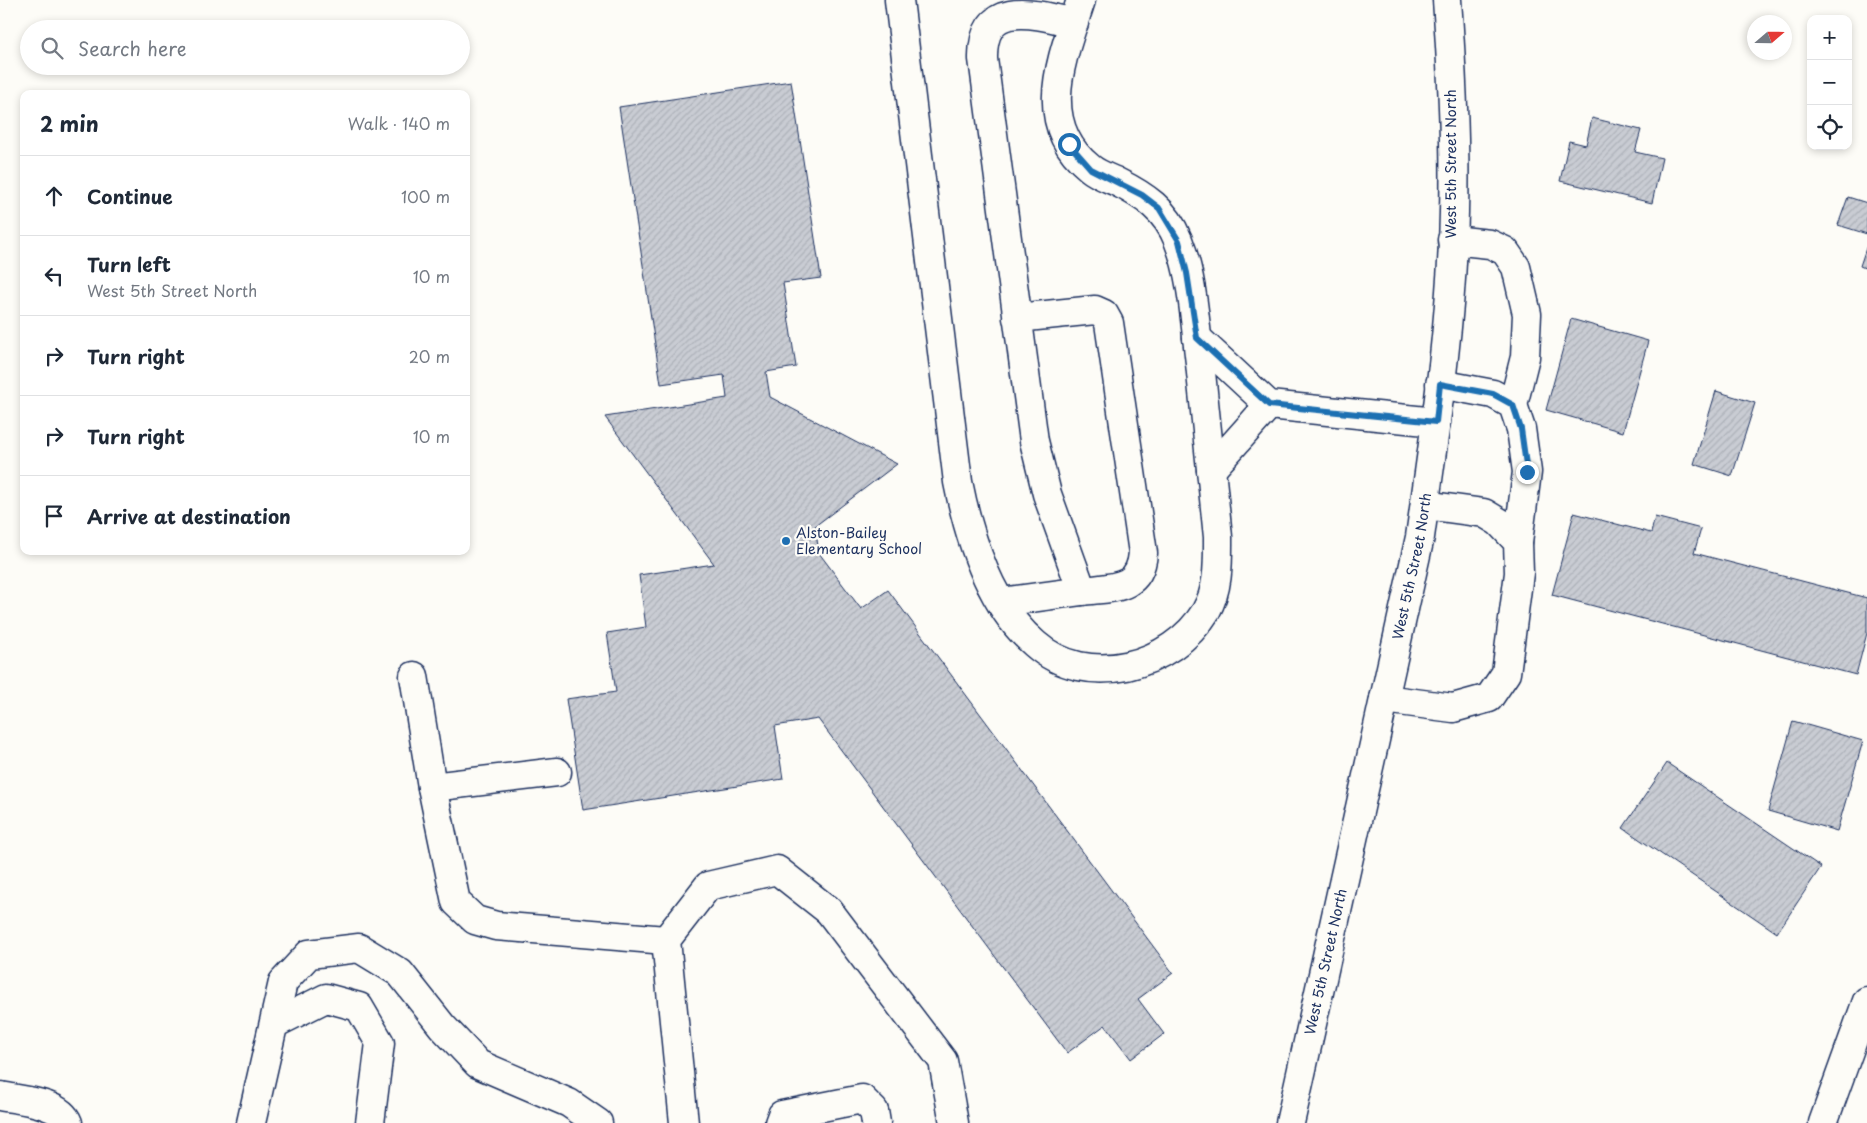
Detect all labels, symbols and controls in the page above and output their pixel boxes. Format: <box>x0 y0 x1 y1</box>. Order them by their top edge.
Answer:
north arrow <box>1747 15 1792 60</box>
map controls <box>1807 15 1852 150</box>
button: + <box>1807 15 1852 60</box>
search box <box>20 20 470 75</box>
icon: search <box>38 34 66 62</box>
text: Search here <box>78 34 187 62</box>
button: − <box>1807 60 1852 105</box>
street label: West 5th Street North <box>1440 89 1461 239</box>
button: locate <box>1807 105 1852 150</box>
text: 2 min <box>40 107 99 139</box>
text: Walk · 140 m <box>348 111 450 135</box>
route start <box>1058 133 1081 156</box>
icon: ahead <box>40 182 68 210</box>
text: Continue <box>87 182 173 210</box>
text: 100 m <box>401 184 450 208</box>
text: Turn left <box>87 250 171 278</box>
icon: left <box>40 262 68 290</box>
text: 10 m <box>413 264 450 288</box>
text: West 5th Street North <box>87 278 257 302</box>
icon: right <box>40 342 68 370</box>
text: Turn right <box>87 342 185 370</box>
text: 20 m <box>409 344 450 368</box>
icon: right <box>40 422 68 450</box>
text: Turn right <box>87 422 185 450</box>
text: 10 m <box>413 424 450 448</box>
route end <box>1516 461 1539 484</box>
street label: West 5th Street North <box>1387 492 1436 642</box>
icon: arrive <box>40 502 68 530</box>
text: Arrive at destination <box>87 502 291 530</box>
place label: Alston-Bailey Elementary School <box>796 522 922 559</box>
marker: Alston-Bailey Elementary School <box>780 535 792 547</box>
street label: West 5th Street North <box>1299 887 1352 1037</box>

